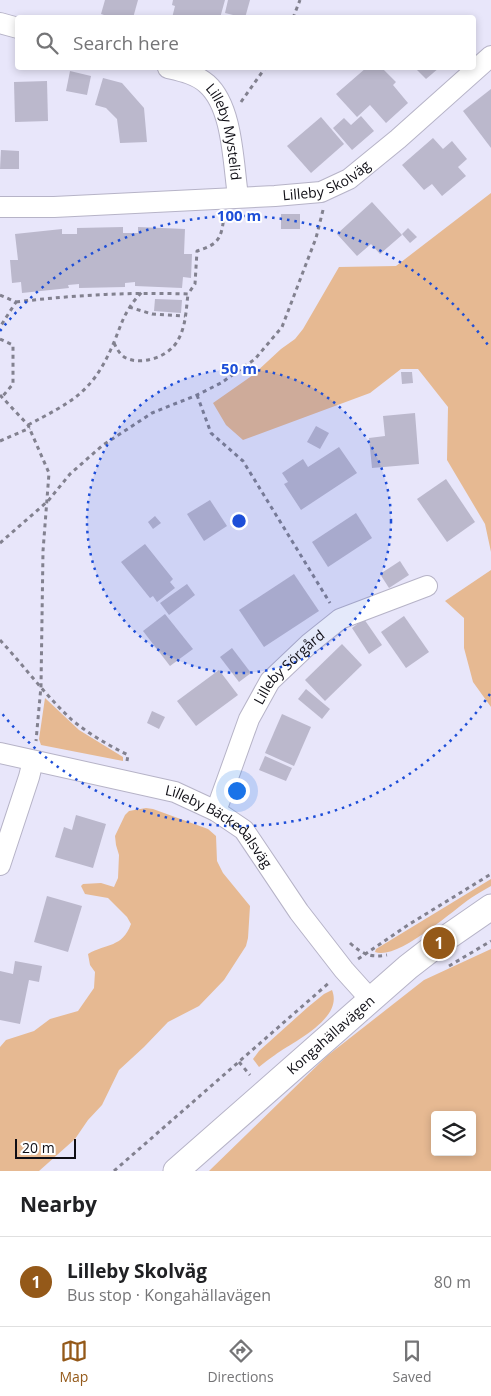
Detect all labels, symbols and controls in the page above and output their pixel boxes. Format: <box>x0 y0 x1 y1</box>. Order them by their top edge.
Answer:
search box <box>15 15 476 70</box>
icon: search <box>33 29 61 57</box>
text: Search here <box>73 30 179 56</box>
street label: Lilleby Mystelid <box>202 79 246 181</box>
street label: Lilleby Skolväg <box>282 155 374 204</box>
text: 100 m <box>217 205 261 225</box>
text: 50 m <box>221 358 257 378</box>
centre of rings <box>230 512 248 530</box>
street label: Lilleby Sörgård <box>249 625 328 708</box>
your location <box>224 778 250 804</box>
street label: Lilleby Bäckedalsväg <box>164 780 277 872</box>
pin: 1 <box>423 924 455 962</box>
street label: Kongahällavägen <box>282 991 378 1078</box>
map controls <box>431 1111 476 1156</box>
button: layers <box>431 1111 476 1156</box>
scale bar <box>15 1136 76 1159</box>
text: 20 m <box>22 1138 55 1157</box>
text: Nearby <box>20 1190 97 1218</box>
text: Lilleby Skolväg <box>67 1258 207 1284</box>
text: 1 <box>31 1271 41 1293</box>
text: 80 m <box>434 1271 471 1293</box>
text: Bus stop · Kongahällavägen <box>67 1284 271 1306</box>
tab: Map <box>59 1337 88 1386</box>
tab: Directions <box>207 1337 274 1386</box>
tab: Saved <box>393 1337 431 1386</box>

